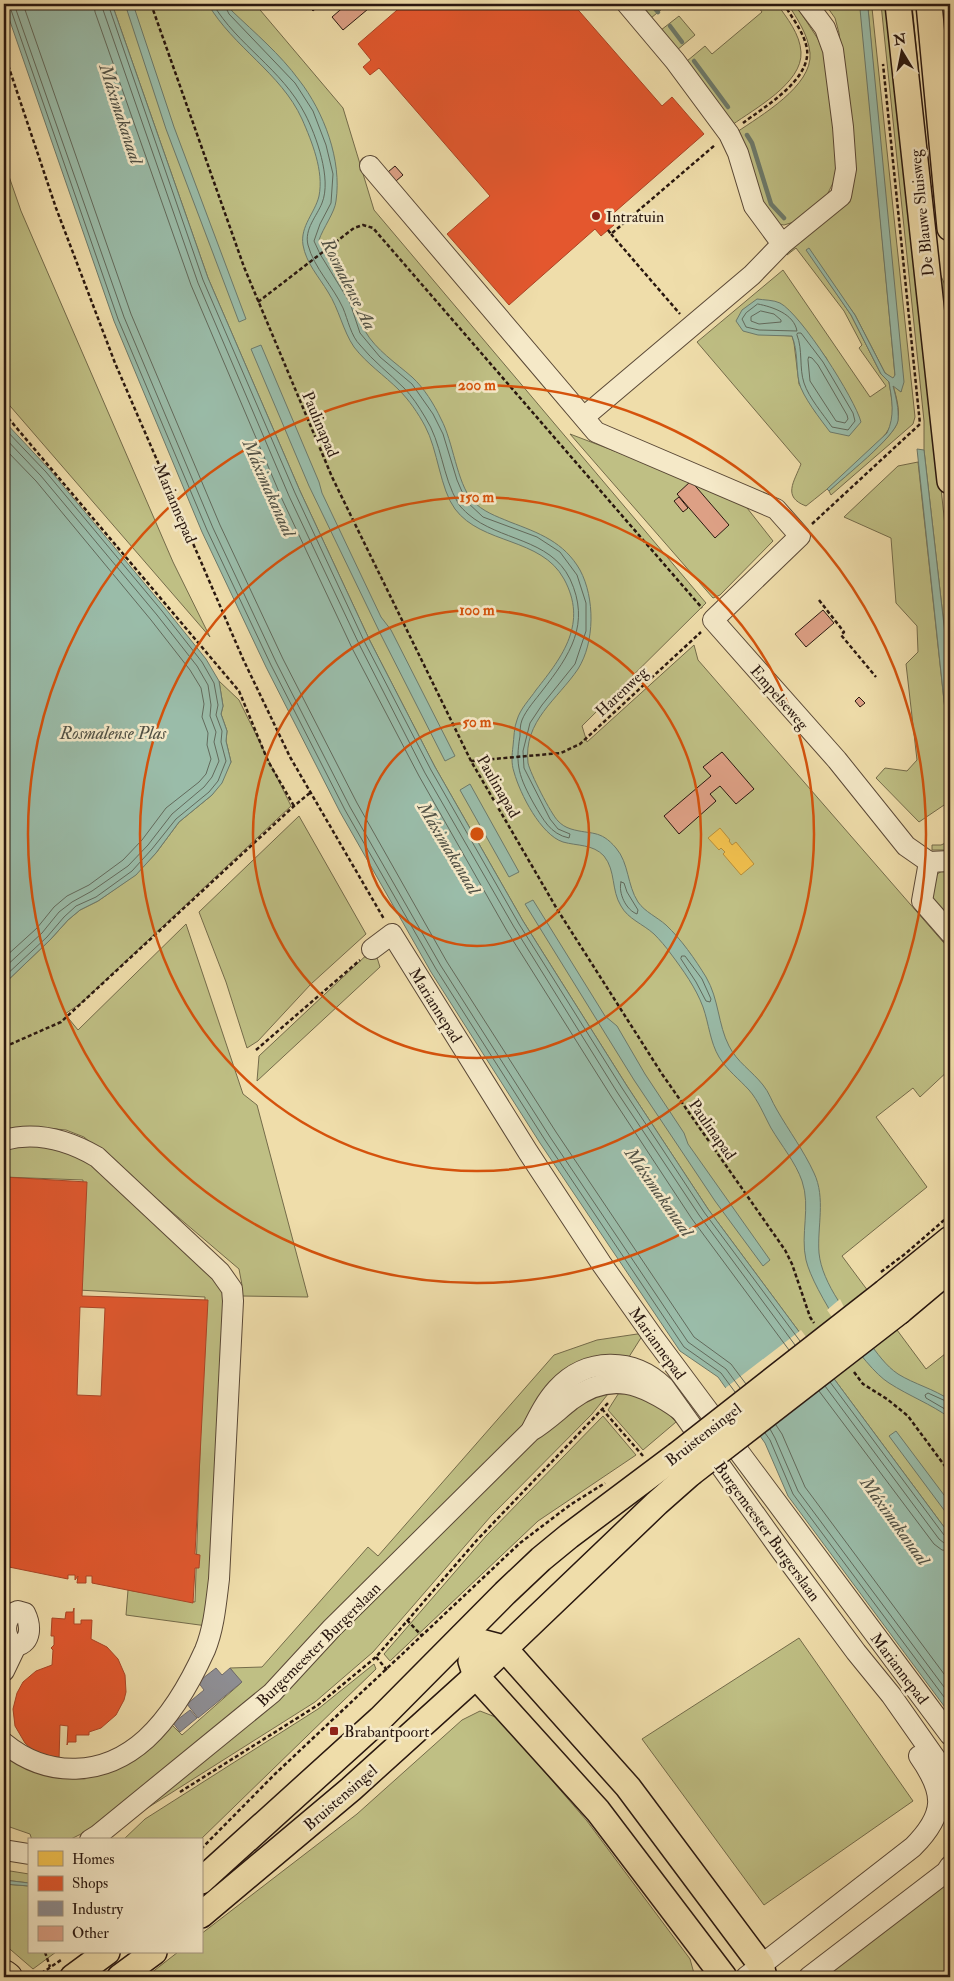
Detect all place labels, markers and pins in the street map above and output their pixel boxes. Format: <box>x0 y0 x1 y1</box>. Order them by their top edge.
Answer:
place label: Intratuin <box>606 207 664 227</box>
marker: Intratuin <box>590 210 602 222</box>
centre of rings <box>468 825 486 843</box>
place label: Brabantpoort <box>344 1722 429 1743</box>
marker: Brabantpoort <box>328 1725 340 1737</box>

